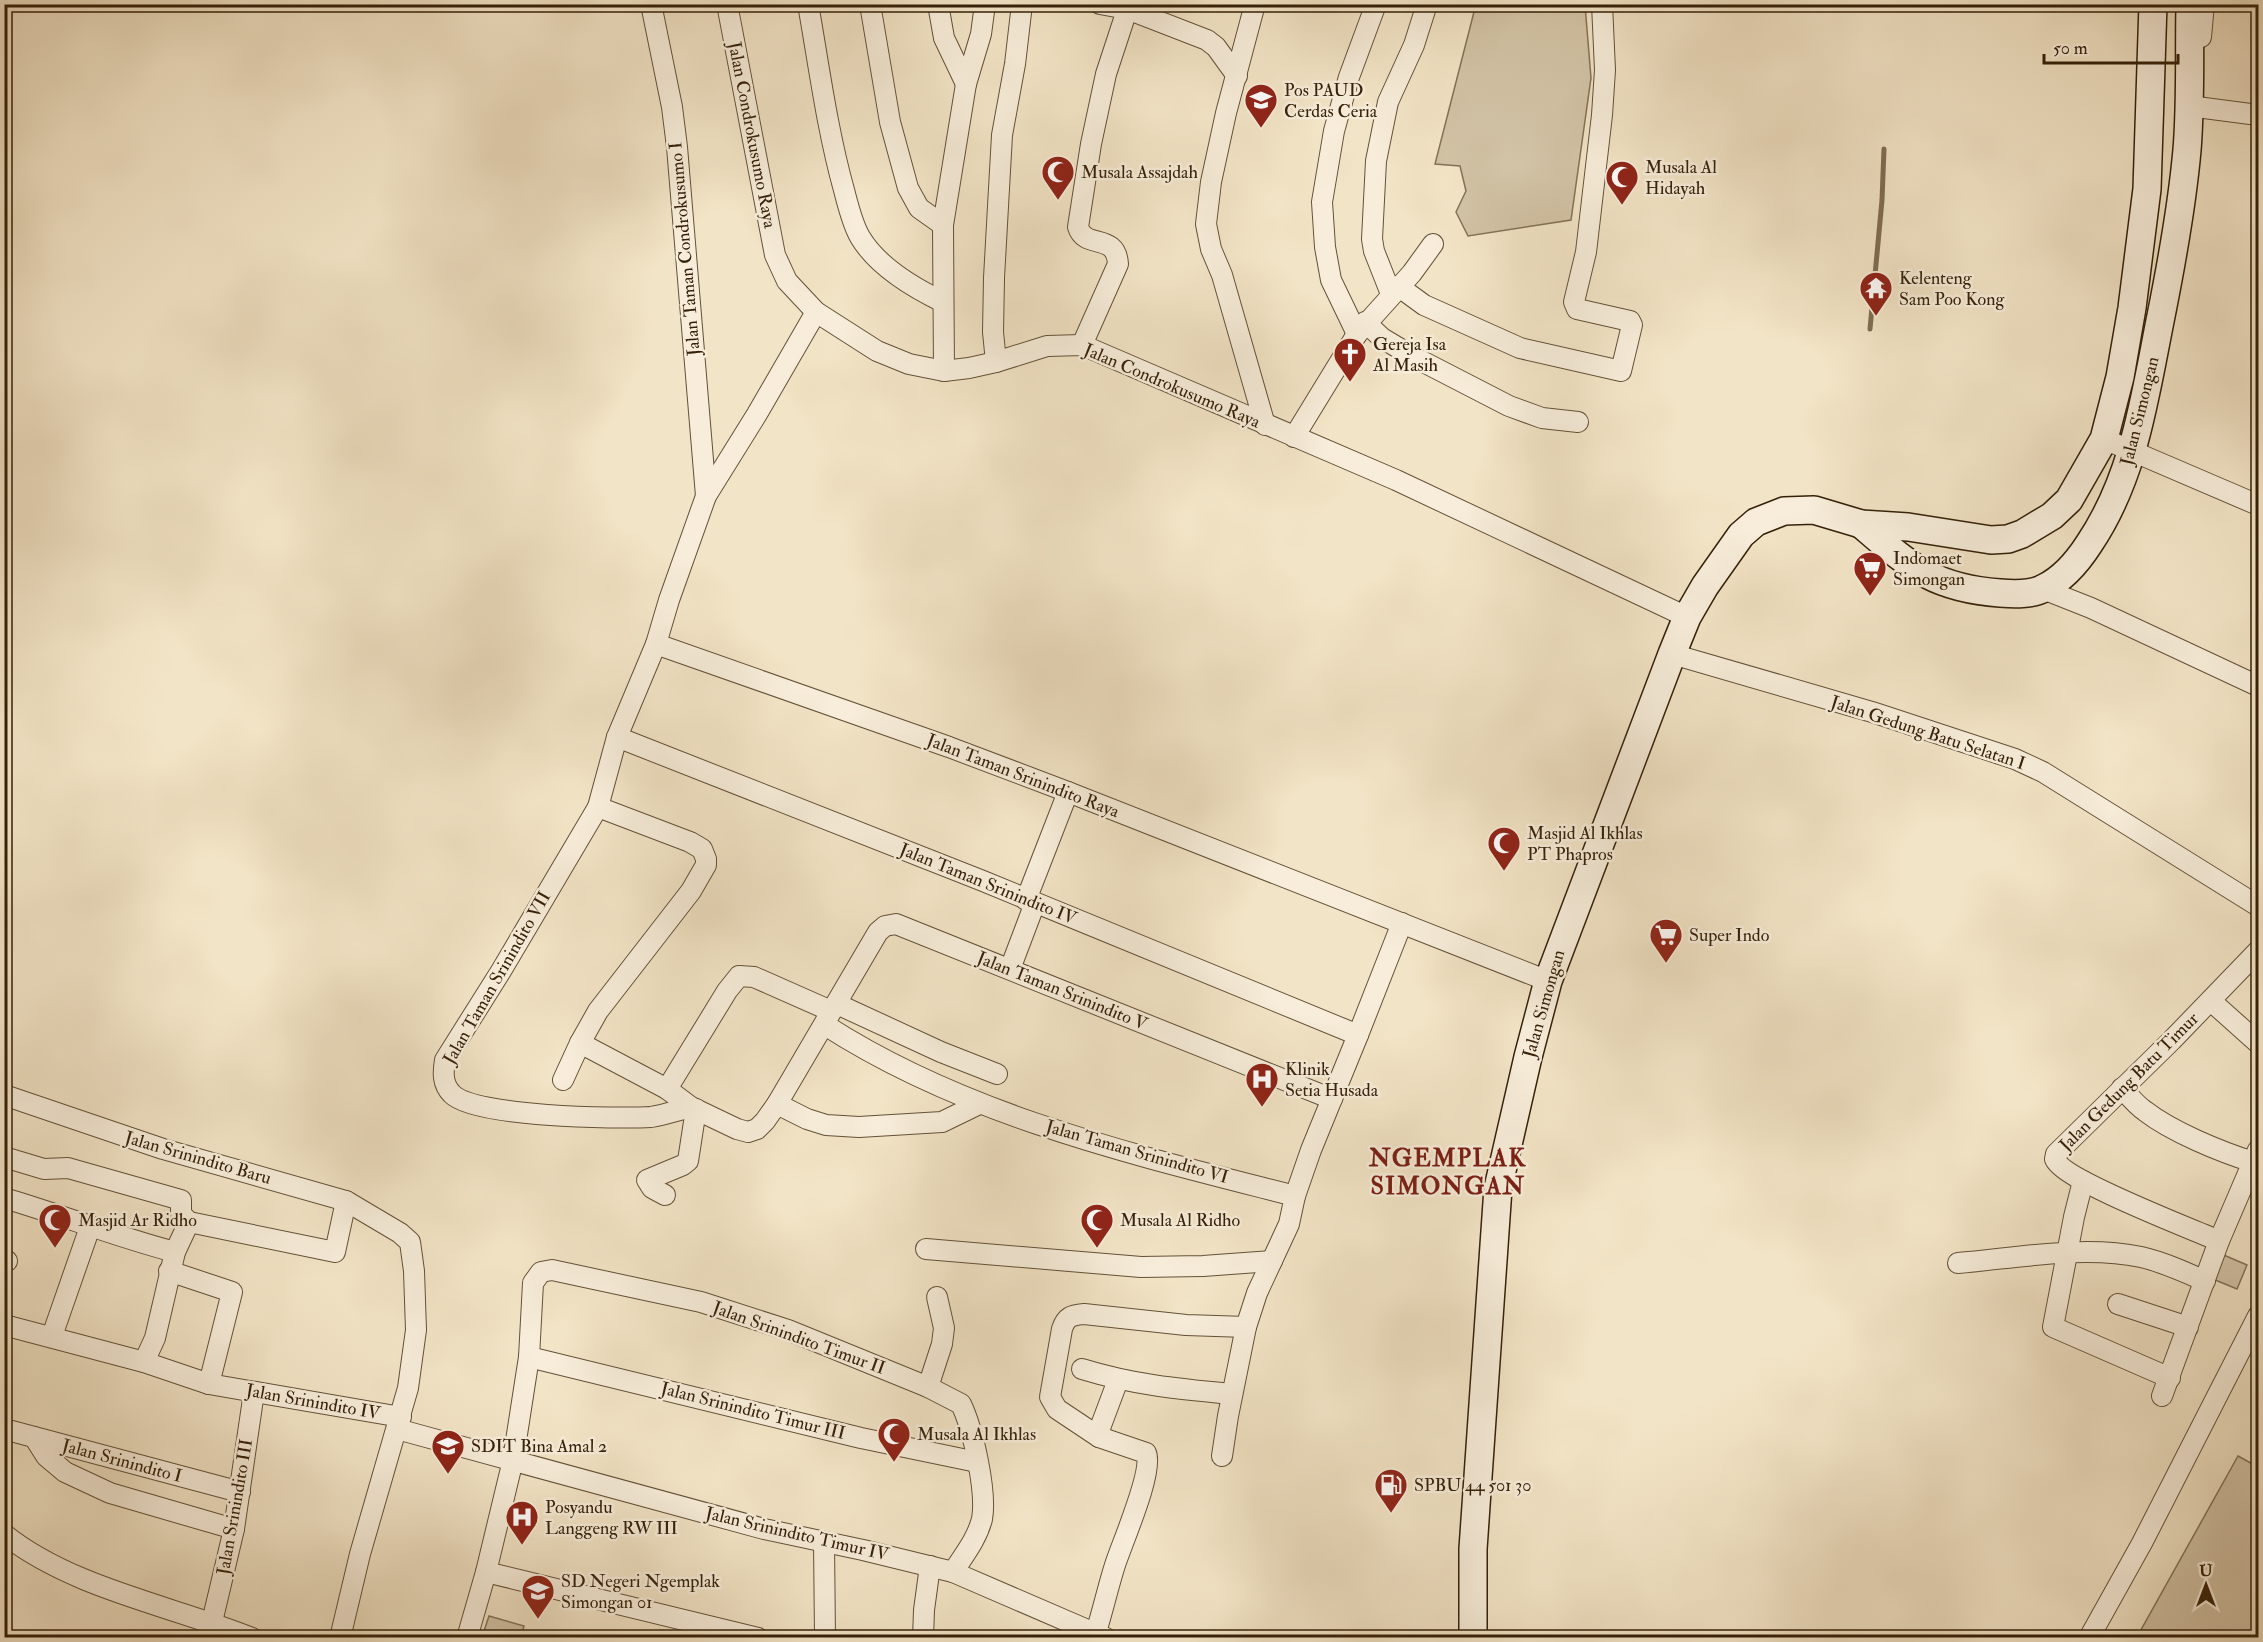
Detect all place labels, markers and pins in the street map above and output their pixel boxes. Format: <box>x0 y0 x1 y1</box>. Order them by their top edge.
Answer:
place label: Pos PAUD Cerdas Ceria <box>1284 79 1378 123</box>
school or university icon: Pos PAUD Cerdas Ceria <box>1243 82 1279 129</box>
mosque icon: Musala Assajdah <box>1040 154 1076 201</box>
place label: Musala Al Hidayah <box>1645 156 1717 200</box>
mosque icon: Musala Al Hidayah <box>1604 159 1640 206</box>
place label: Musala Assajdah <box>1081 161 1198 184</box>
place label: Kelenteng Sam Poo Kong <box>1899 267 2006 311</box>
temple icon: Kelenteng Sam Poo Kong <box>1858 270 1894 317</box>
place label: Gereja Isa Al Masih <box>1372 333 1447 377</box>
church icon: Gereja Isa Al Masih <box>1332 336 1368 383</box>
place label: Indomaet Simongan <box>1893 547 1965 591</box>
supermarket icon: Indomaet Simongan <box>1852 550 1888 597</box>
place label: Masjid Al Ikhlas PT Phapros <box>1527 822 1643 866</box>
mosque icon: Masjid Al Ikhlas PT Phapros <box>1486 825 1522 872</box>
supermarket icon: Super Indo <box>1648 917 1684 964</box>
place label: Super Indo <box>1689 924 1770 947</box>
place label: Klinik Setia Husada <box>1285 1058 1379 1102</box>
hospital icon: Klinik Setia Husada <box>1244 1061 1280 1108</box>
mosque icon: Masjid Ar Ridho <box>37 1202 73 1249</box>
mosque icon: Musala Al Ridho <box>1079 1202 1115 1249</box>
place label: Masjid Ar Ridho <box>78 1209 197 1232</box>
place label: Musala Al Ridho <box>1120 1209 1241 1232</box>
mosque icon: Musala Al Ikhlas <box>876 1416 912 1463</box>
place label: Musala Al Ikhlas <box>917 1423 1036 1446</box>
school or university icon: SDIT Bina Amal 2 <box>430 1428 466 1475</box>
place label: SDIT Bina Amal 2 <box>471 1435 607 1458</box>
fuel station icon: SPBU 44 501 30 <box>1373 1467 1409 1514</box>
place label: SPBU 44 501 30 <box>1414 1474 1531 1497</box>
place label: Posyandu Langgeng RW III <box>545 1496 678 1540</box>
hospital icon: Posyandu Langgeng RW III <box>504 1499 540 1546</box>
place label: SD Negeri Ngemplak Simongan 01 <box>561 1570 720 1614</box>
school or university icon: SD Negeri Ngemplak Simongan 01 <box>520 1573 556 1620</box>

